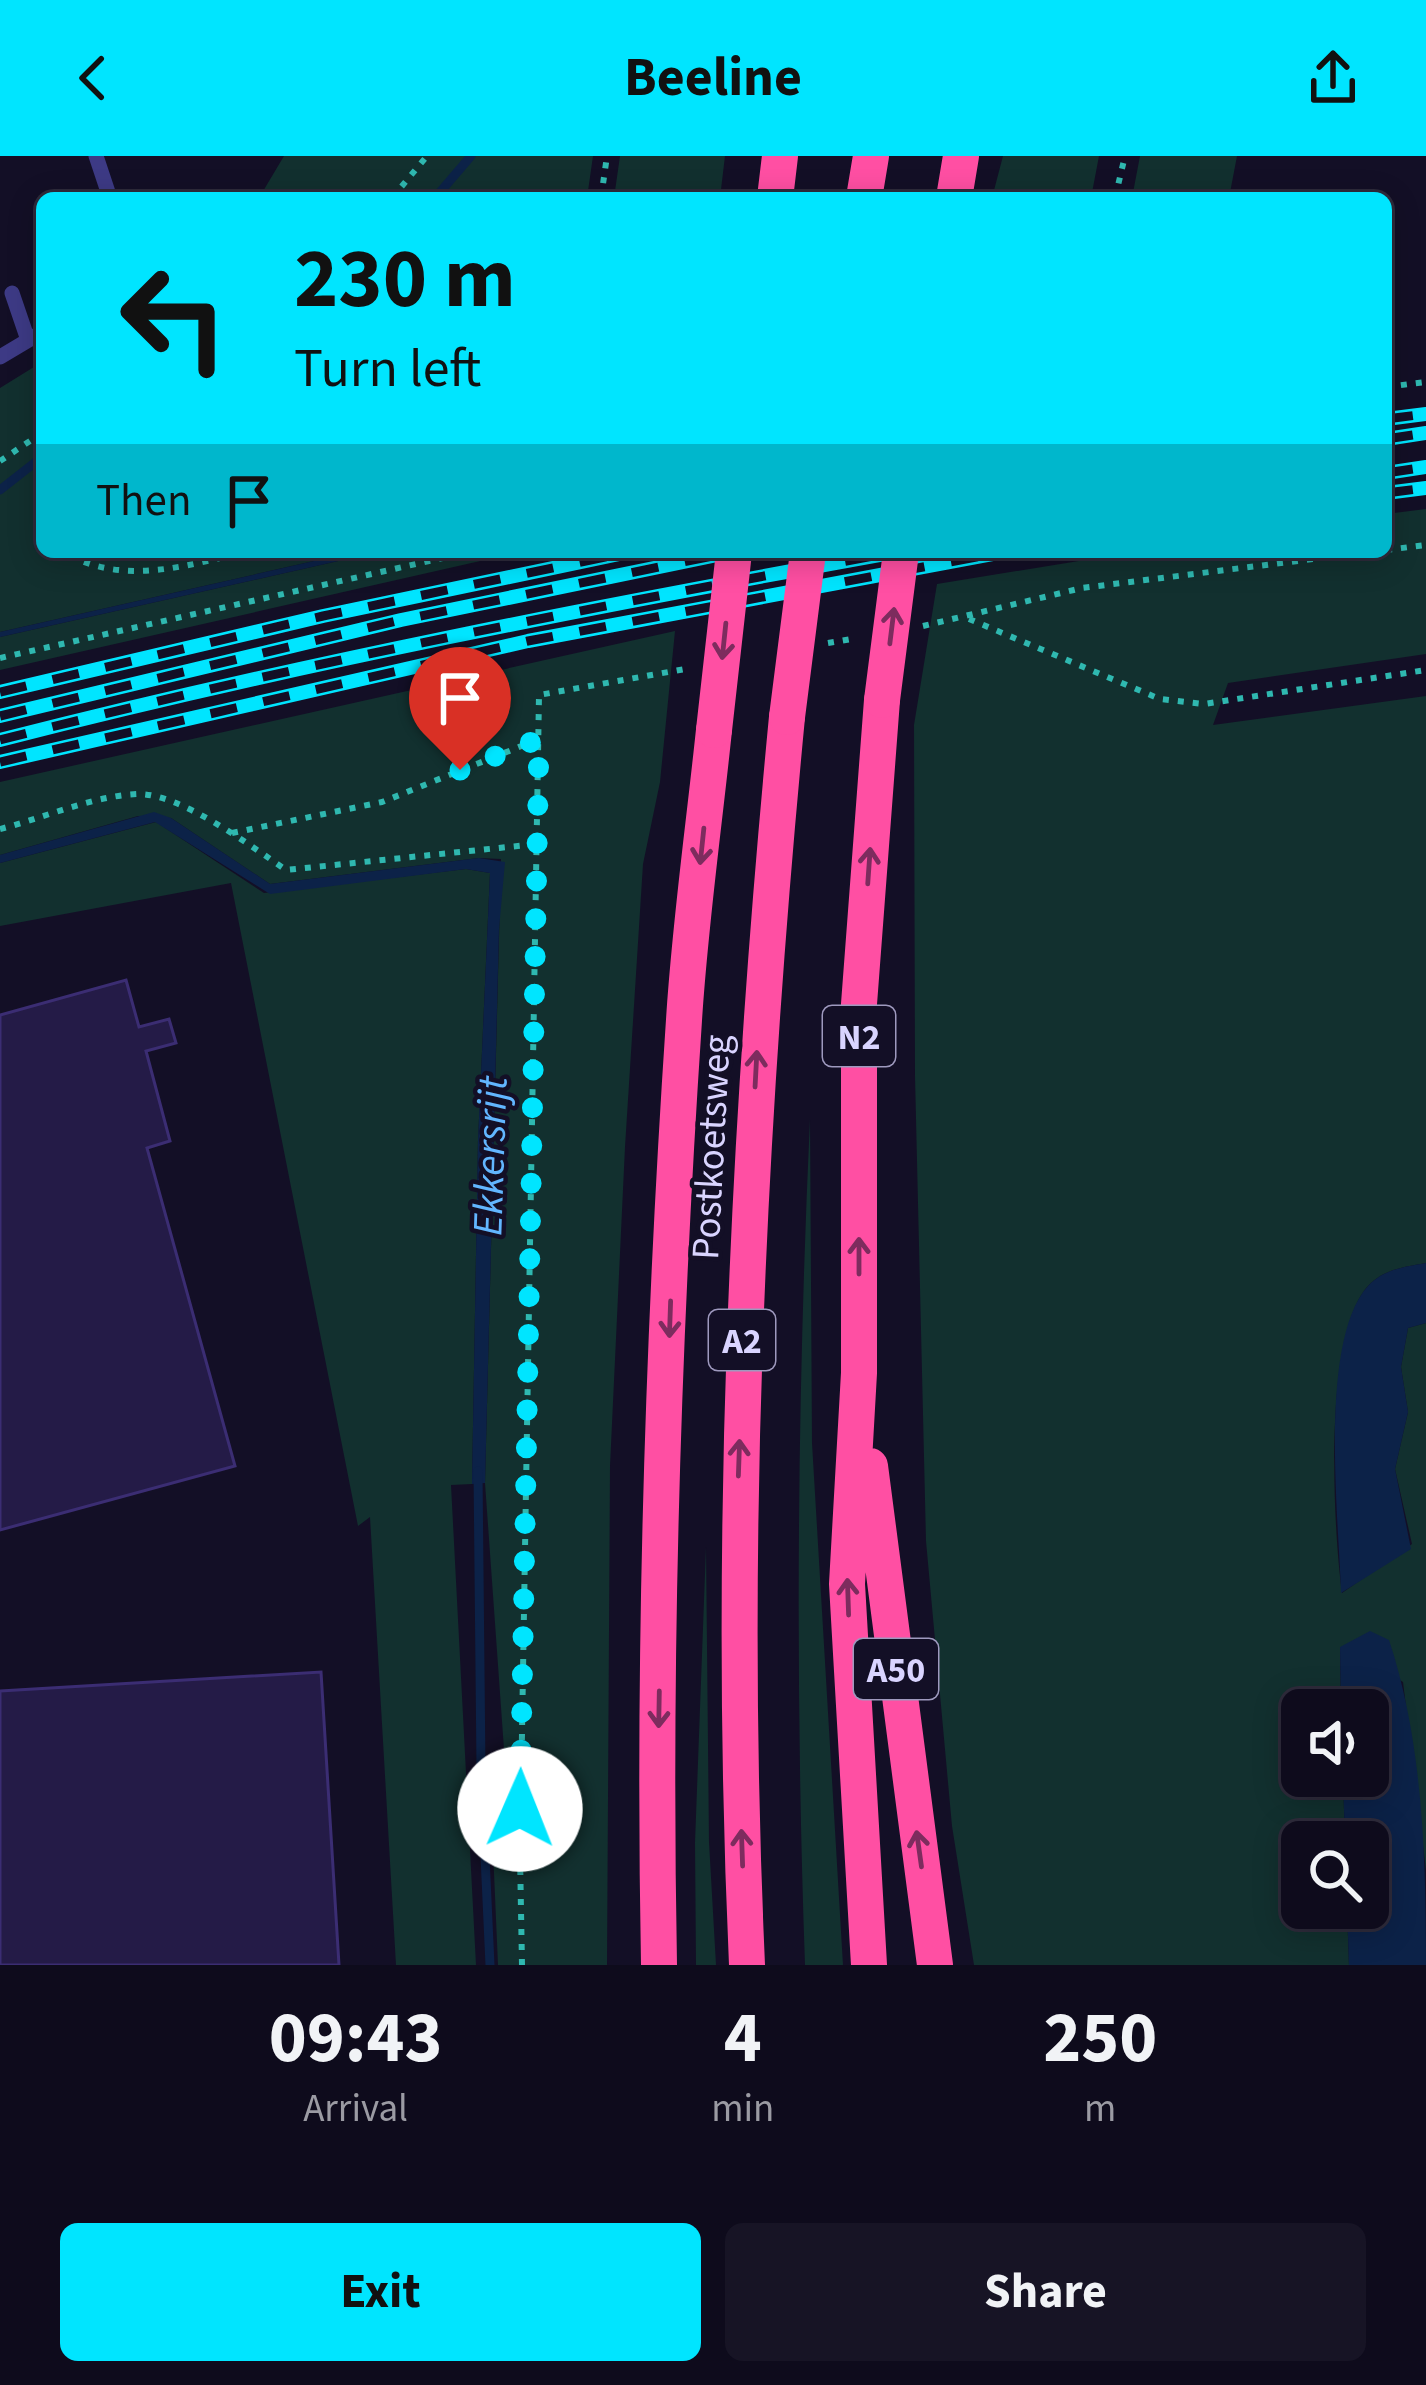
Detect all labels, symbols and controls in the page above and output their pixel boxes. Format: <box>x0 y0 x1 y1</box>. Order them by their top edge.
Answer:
text: Beeline <box>624 40 802 117</box>
icon: back <box>60 45 126 111</box>
icon: share <box>1300 45 1366 111</box>
text: 230 m <box>294 220 516 340</box>
icon: left <box>96 240 252 396</box>
text: Turn left <box>294 331 481 408</box>
icon: arrive <box>216 468 282 534</box>
text: Then <box>96 469 192 533</box>
one-way arrow <box>881 607 903 646</box>
one-way arrow <box>712 621 735 660</box>
pin <box>409 647 511 770</box>
icon: arrive <box>427 665 493 731</box>
one-way arrow <box>690 826 712 865</box>
one-way arrow <box>858 847 881 886</box>
road number: N2 <box>823 1006 895 1066</box>
street label: Postkoetsweg <box>678 1033 746 1261</box>
one-way arrow <box>745 1050 768 1089</box>
water label: Ekkersrijt <box>458 1074 524 1237</box>
one-way arrow <box>848 1237 870 1276</box>
one-way arrow <box>658 1299 681 1338</box>
road number: A2 <box>709 1310 775 1370</box>
one-way arrow <box>728 1439 751 1478</box>
one-way arrow <box>837 1578 860 1617</box>
road number: A50 <box>854 1639 938 1699</box>
one-way arrow <box>647 1689 670 1728</box>
map controls <box>1281 1689 1389 1929</box>
button: sound <box>1281 1689 1389 1797</box>
position arrow <box>457 1746 583 1872</box>
button: search <box>1281 1821 1389 1929</box>
one-way arrow <box>730 1829 753 1868</box>
one-way arrow <box>907 1830 930 1869</box>
text: 09:43 <box>269 1987 442 2090</box>
text: 4 <box>724 1987 762 2090</box>
text: 250 <box>1043 1987 1157 2090</box>
text: Arrival <box>303 2081 408 2137</box>
text: min <box>711 2081 774 2137</box>
text: m <box>1084 2081 1116 2137</box>
button: Exit <box>60 2223 701 2361</box>
button: Share <box>725 2223 1366 2361</box>

